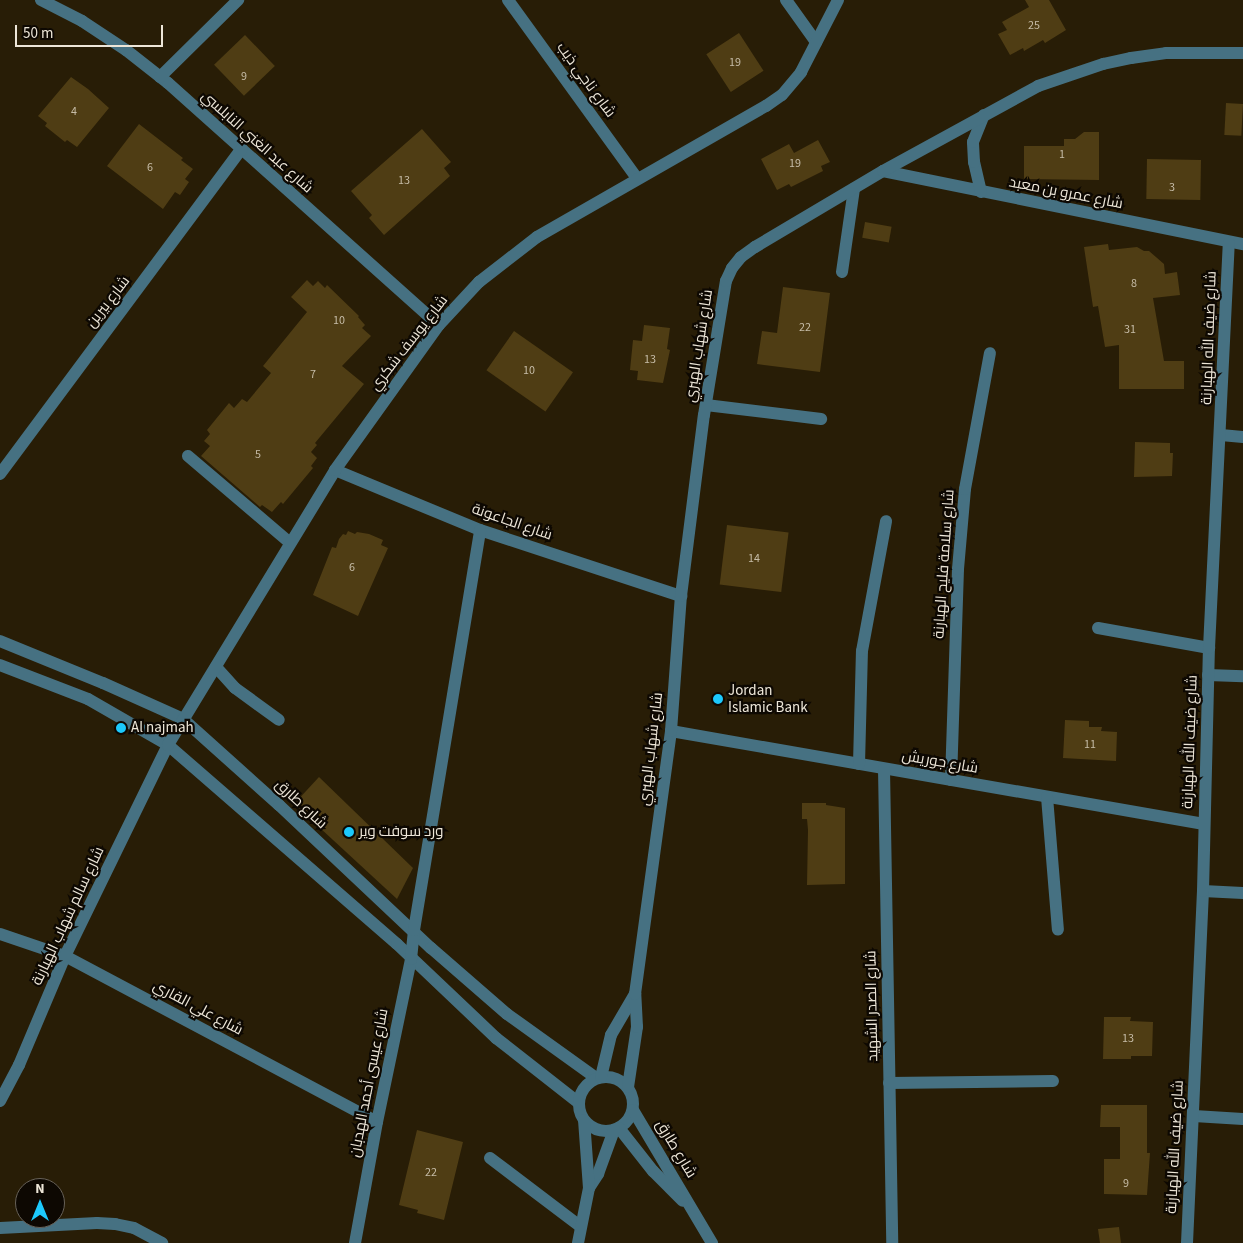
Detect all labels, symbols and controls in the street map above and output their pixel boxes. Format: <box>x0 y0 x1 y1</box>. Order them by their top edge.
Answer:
scale bar <box>18 15 165 47</box>
house number: 25 <box>1028 19 1040 33</box>
text: 50 m <box>23 23 53 44</box>
street label: شارع ناجي ذيب <box>553 39 619 121</box>
house number: 19 <box>729 56 741 70</box>
house number: 9 <box>241 70 247 84</box>
street label: شارع عبد الغني النابلسي <box>197 87 317 197</box>
house number: 4 <box>71 105 77 119</box>
house number: 1 <box>1059 148 1065 162</box>
house number: 19 <box>789 157 801 171</box>
house number: 6 <box>147 161 153 175</box>
street label: شارع عمرو بن معبد <box>1007 173 1125 213</box>
house number: 13 <box>398 174 410 188</box>
house number: 3 <box>1169 181 1175 195</box>
street label: شارع ضيف الله الهبارنة <box>1198 271 1220 405</box>
street label: شارع بيرين <box>82 273 134 331</box>
house number: 8 <box>1131 277 1137 291</box>
street label: شارع شهاب الهبري <box>681 288 717 404</box>
street label: شارع يوسف شكري <box>366 292 452 394</box>
house number: 10 <box>333 314 345 328</box>
house number: 22 <box>799 321 811 335</box>
house number: 31 <box>1124 323 1136 337</box>
house number: 13 <box>644 353 656 367</box>
house number: 10 <box>523 364 535 378</box>
house number: 7 <box>310 368 316 382</box>
house number: 5 <box>255 448 261 462</box>
street label: شارع سلامة فليح الهبارنة <box>930 489 958 639</box>
street label: شارع الجاعونة <box>469 500 555 544</box>
house number: 14 <box>748 552 760 566</box>
house number: 6 <box>349 561 355 575</box>
street label: شارع ضيف الله الهبارنة <box>1179 675 1201 809</box>
place label: Jordan Islamic Bank <box>728 681 808 716</box>
street label: شارع شهاب الهبري <box>635 691 667 807</box>
marker: Jordan Islamic Bank <box>712 693 724 705</box>
place label: Al najmah <box>131 719 194 737</box>
marker: Al najmah <box>115 722 127 734</box>
house number: 11 <box>1084 738 1096 752</box>
street label: شارع جوريش <box>901 746 979 778</box>
street label: شارع طارق <box>271 775 331 833</box>
place label: ورد سوفت وير <box>359 823 443 841</box>
marker: ورد سوفت وير <box>343 826 355 838</box>
street label: شارع سالم شهاب الهبارنة <box>28 844 108 988</box>
street label: شارع الصدر الشهيد <box>862 950 882 1062</box>
street label: شارع علي القاري <box>150 977 246 1039</box>
street label: شارع عيسى أحمد الهدبان <box>346 1007 392 1159</box>
house number: 13 <box>1122 1032 1134 1046</box>
street label: شارع ضيف الله الهبارنة <box>1163 1080 1187 1214</box>
street label: شارع طارق <box>652 1117 700 1181</box>
house number: 22 <box>425 1166 437 1180</box>
house number: 9 <box>1123 1177 1129 1191</box>
north arrow <box>15 1178 65 1228</box>
text: N <box>35 1179 45 1199</box>

